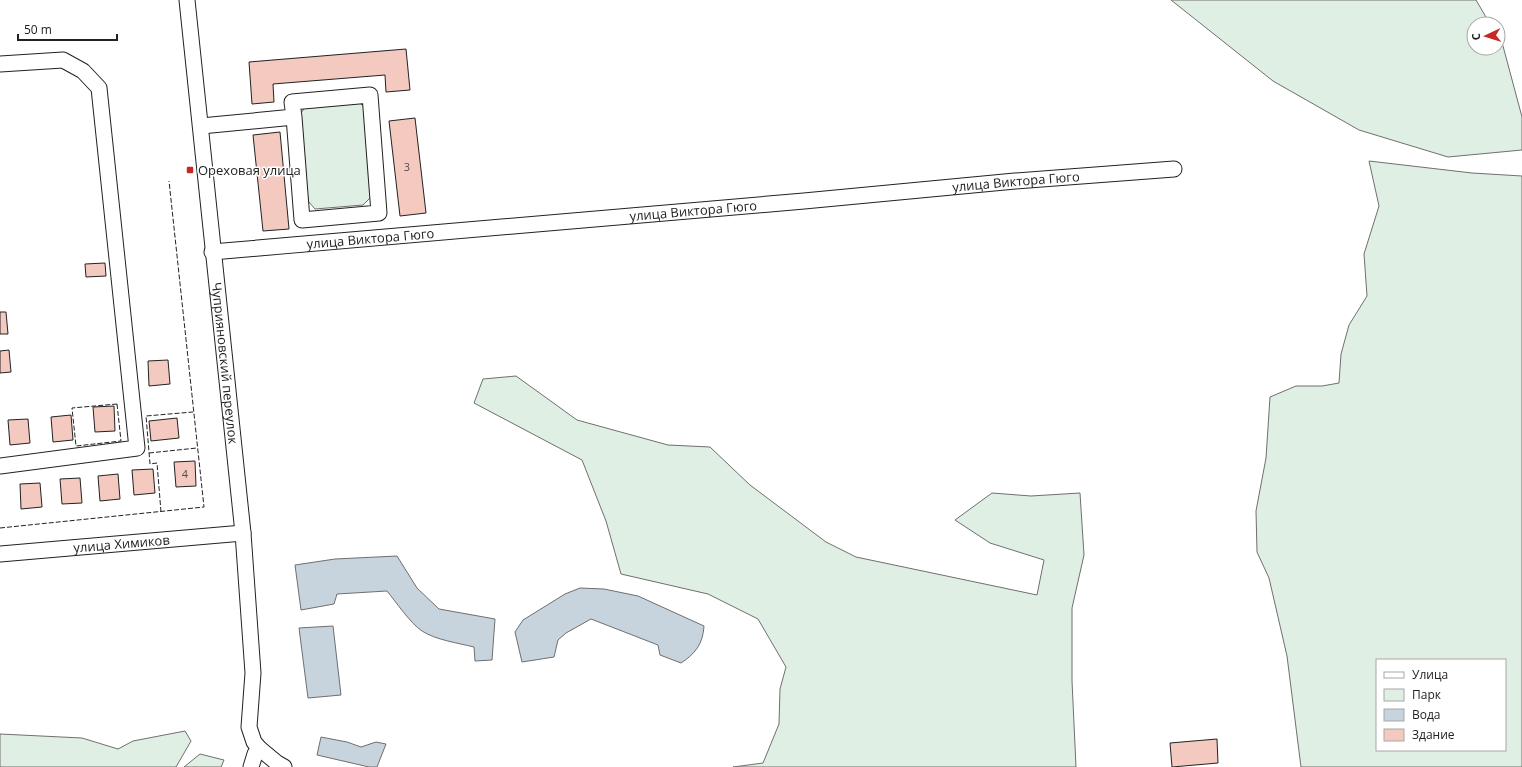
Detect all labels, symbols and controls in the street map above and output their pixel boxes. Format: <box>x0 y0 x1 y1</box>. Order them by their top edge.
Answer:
scale bar <box>18 16 117 42</box>
north arrow <box>1466 16 1506 56</box>
text: 50 m <box>24 21 52 38</box>
text: С <box>1468 33 1483 41</box>
house number: 3 <box>404 159 410 174</box>
place label: Ореховая улица <box>198 161 301 179</box>
marker: Ореховая улица <box>185 165 195 175</box>
street label: улица Виктора Гюго <box>951 167 1080 196</box>
street label: улица Виктора Гюго <box>629 196 758 225</box>
street label: улица Виктора Гюго <box>306 224 435 253</box>
street label: Чуприяновский переулок <box>208 281 243 445</box>
house number: 4 <box>182 466 189 481</box>
street label: улица Химиков <box>73 530 170 557</box>
legend <box>1376 659 1506 751</box>
text: Улица <box>1412 666 1448 683</box>
text: Парк <box>1412 686 1442 703</box>
text: Вода <box>1412 706 1441 723</box>
text: Здание <box>1412 726 1455 743</box>

